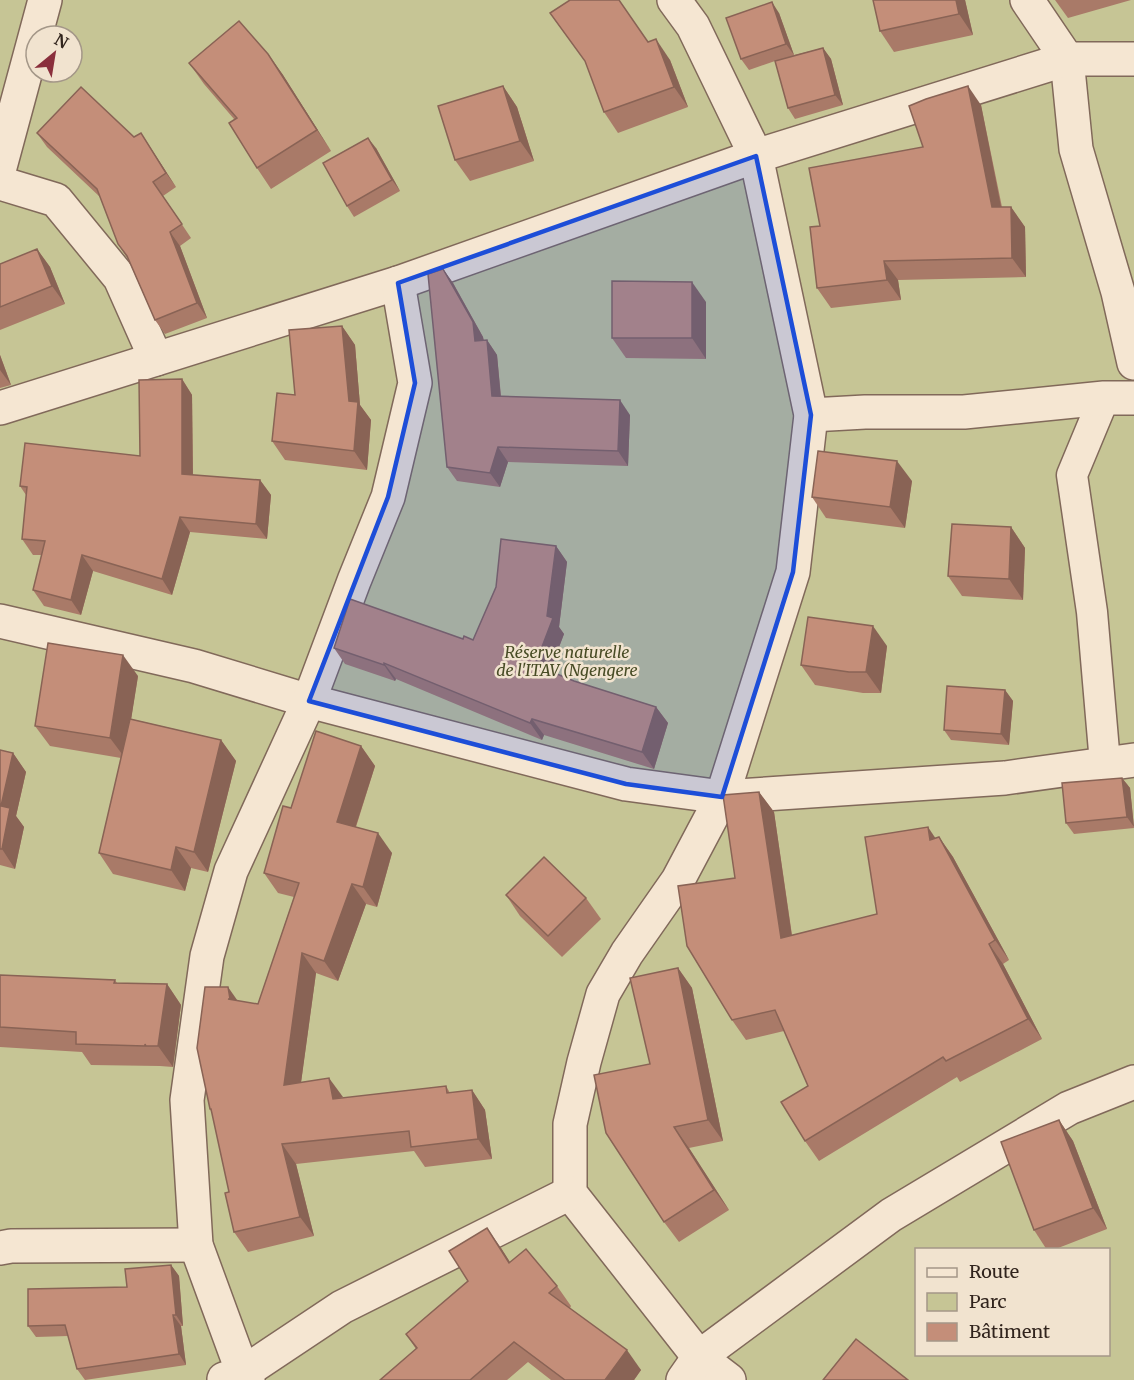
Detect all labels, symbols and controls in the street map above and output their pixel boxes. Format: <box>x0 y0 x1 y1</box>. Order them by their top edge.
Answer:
north arrow <box>24 24 84 84</box>
text: N <box>51 29 72 53</box>
park label: Réserve naturelle de l'ITAV (Ngengere <box>496 642 638 680</box>
legend <box>915 1248 1110 1356</box>
text: Route <box>969 1260 1019 1283</box>
text: Parc <box>969 1290 1007 1313</box>
text: Bâtiment <box>969 1320 1050 1343</box>

